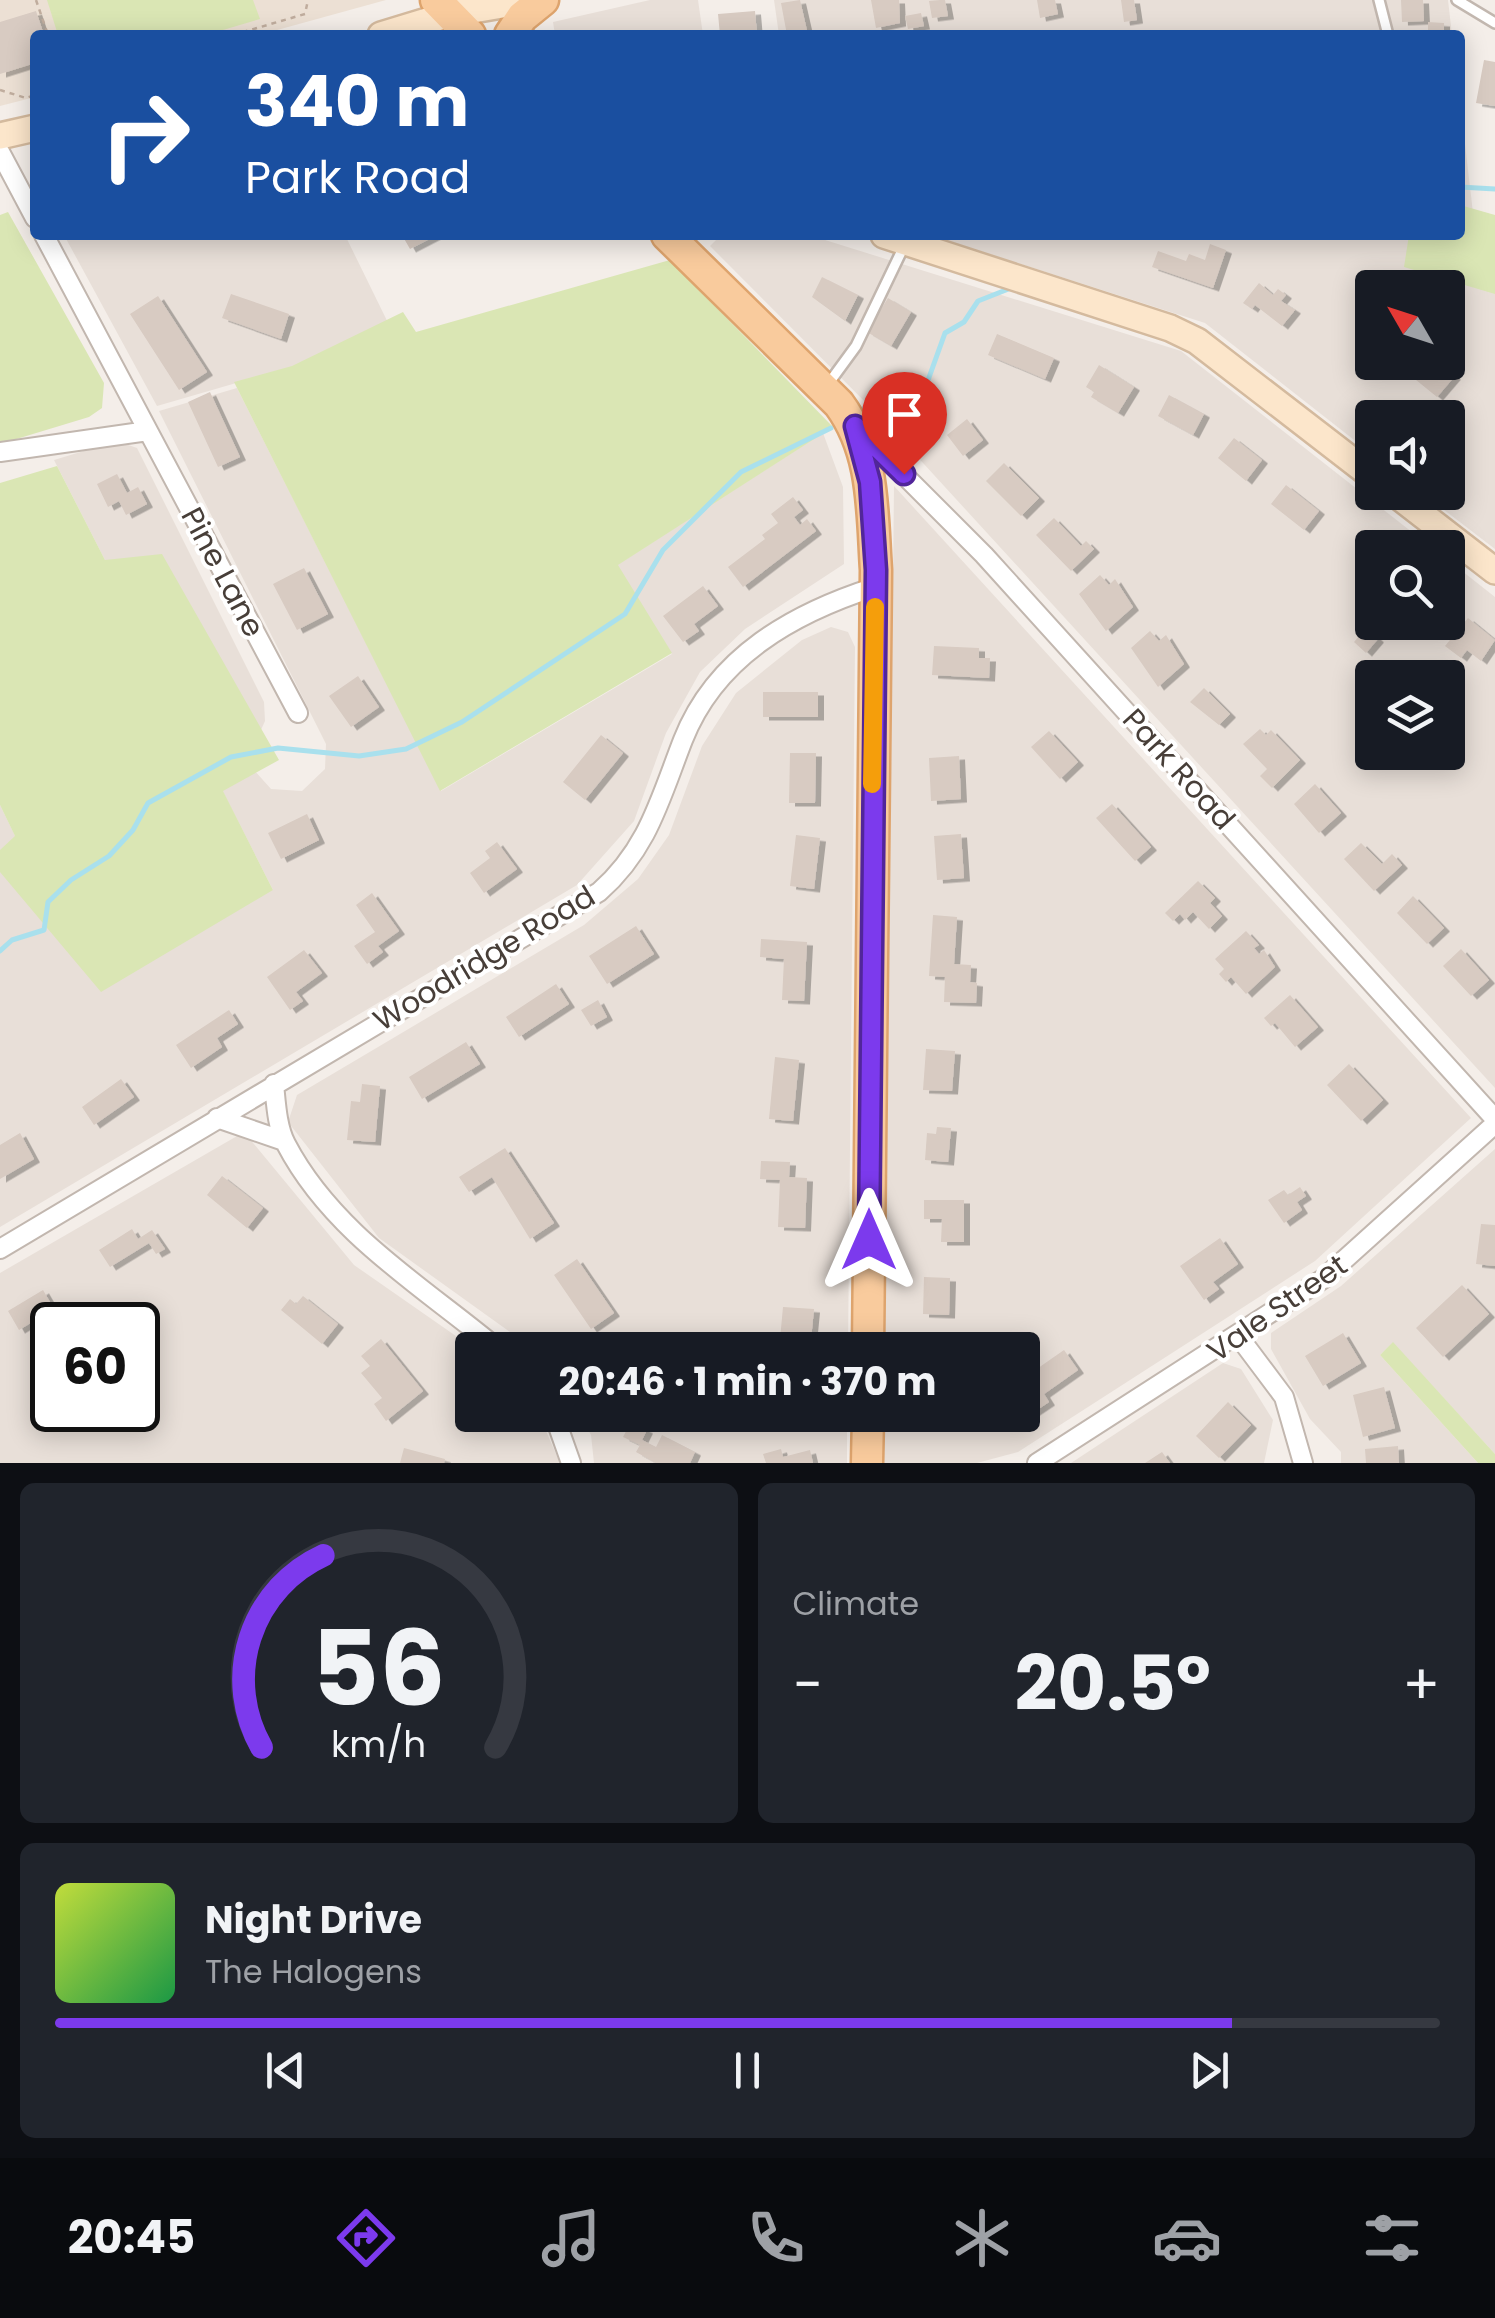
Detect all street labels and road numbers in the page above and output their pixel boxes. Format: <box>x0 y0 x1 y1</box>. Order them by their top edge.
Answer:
street label: Pine Lane <box>171 499 275 645</box>
street label: Park Road <box>1113 699 1245 839</box>
street label: Woodridge Road <box>365 875 603 1041</box>
street label: Vale Street <box>1198 1244 1356 1372</box>

